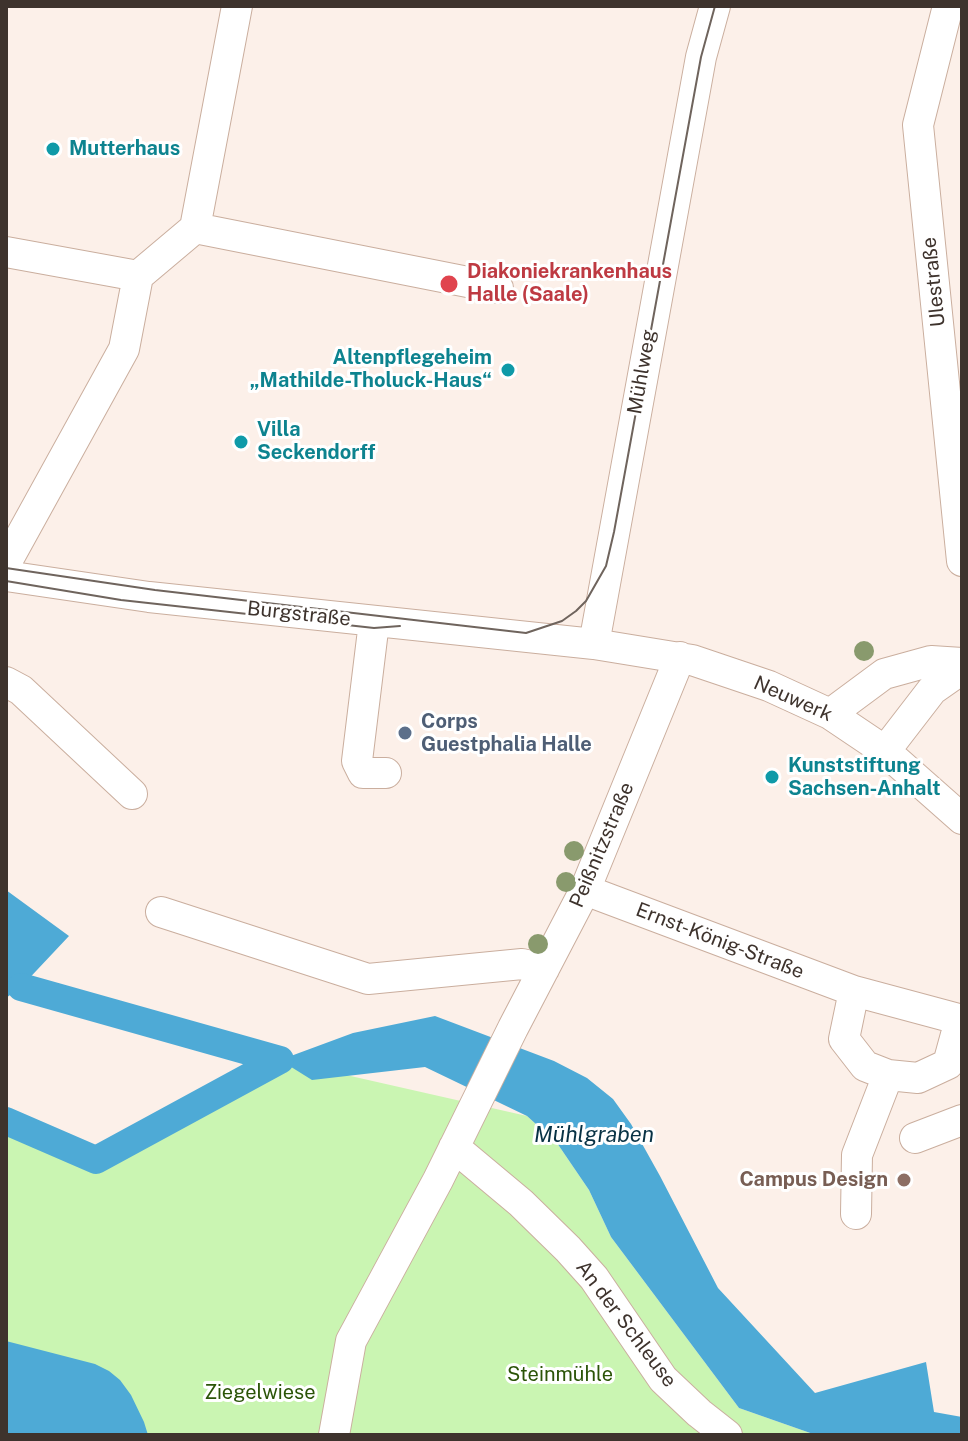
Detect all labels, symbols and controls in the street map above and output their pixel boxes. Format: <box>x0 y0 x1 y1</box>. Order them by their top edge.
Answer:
place label: Mutterhaus <box>69 137 180 161</box>
marker: Mutterhaus <box>44 140 62 158</box>
street label: Ulestraße <box>917 236 951 328</box>
place label: Diakoniekrankenhaus Halle (Saale) <box>467 260 672 307</box>
marker: Diakoniekrankenhaus Halle (Saale) <box>438 273 460 295</box>
street label: Mühlweg <box>623 328 661 416</box>
place label: Altenpflegeheim „Mathilde-Tholuck-Haus“ <box>250 346 492 393</box>
marker: Altenpflegeheim „Mathilde-Tholuck-Haus“ <box>499 361 517 379</box>
place label: Villa Seckendorff <box>257 418 376 465</box>
marker: Villa Seckendorff <box>232 433 250 451</box>
street label: Burgstraße <box>246 597 352 631</box>
street label: Neuwerk <box>750 671 836 727</box>
place label: Corps Guestphalia Halle <box>421 710 592 757</box>
marker: Corps Guestphalia Halle <box>396 724 414 742</box>
place label: Kunststiftung Sachsen-Anhalt <box>788 754 941 801</box>
marker: Kunststiftung Sachsen-Anhalt <box>763 768 781 786</box>
street label: Peißnitzstraße <box>565 779 639 911</box>
street label: Ernst-König-Straße <box>633 898 807 984</box>
water label: Mühlgraben <box>534 1122 654 1148</box>
place label: Campus Design <box>740 1168 888 1192</box>
marker: Campus Design <box>895 1171 913 1189</box>
street label: An der Schleuse <box>571 1256 681 1392</box>
park label: Steinmühle <box>507 1363 613 1387</box>
park label: Ziegelwiese <box>205 1381 315 1405</box>

